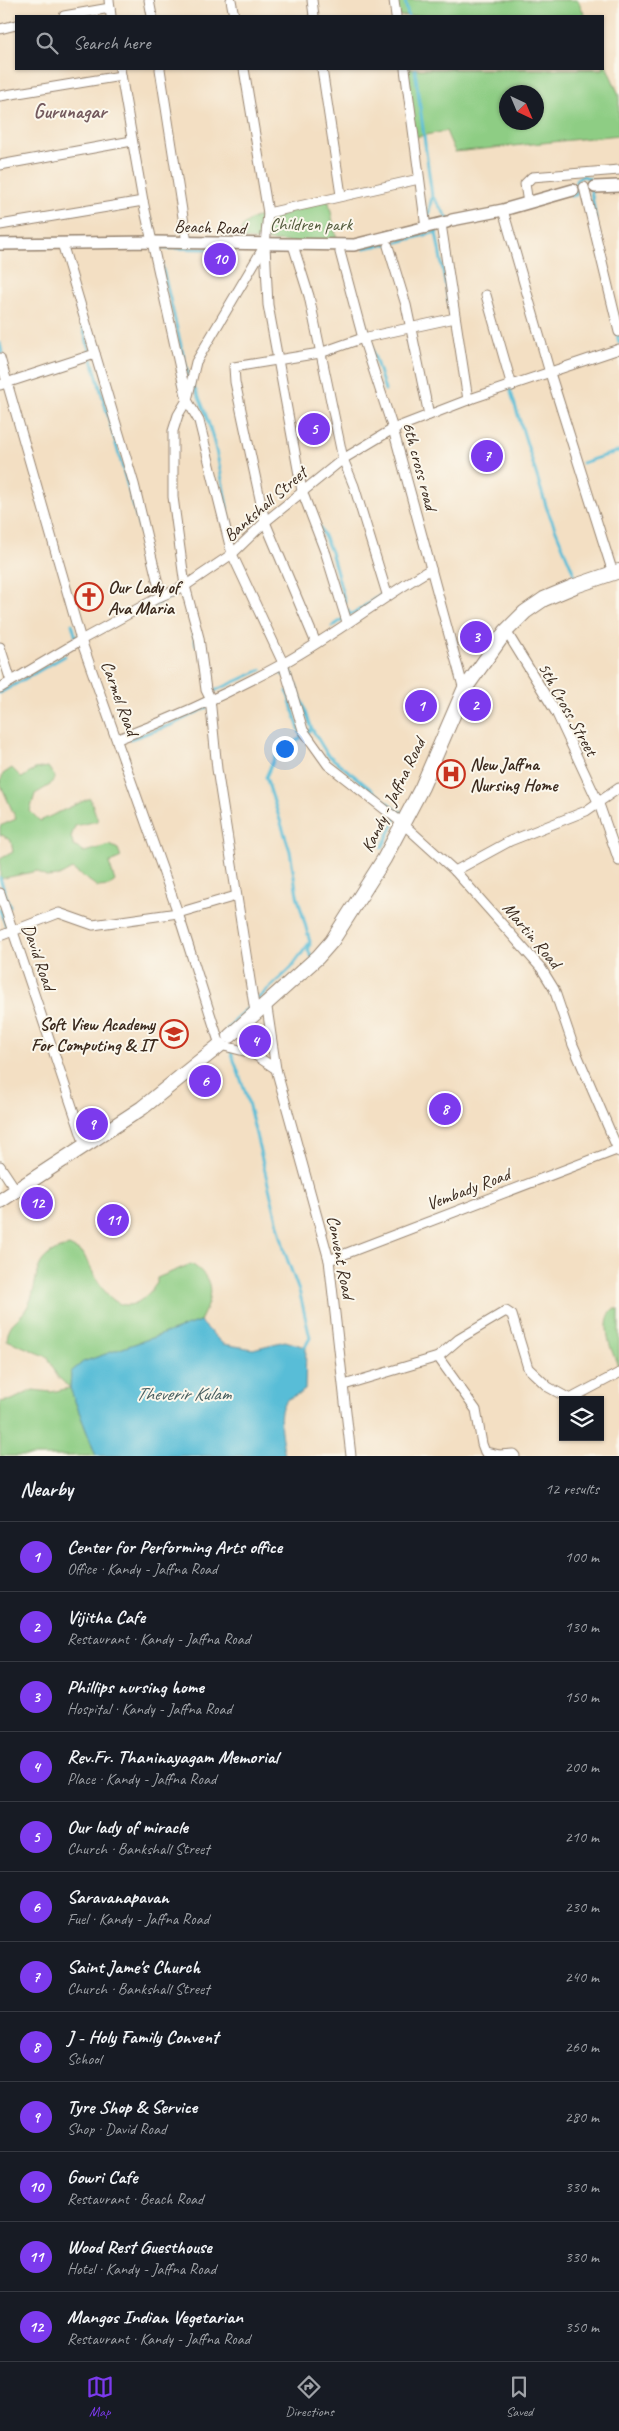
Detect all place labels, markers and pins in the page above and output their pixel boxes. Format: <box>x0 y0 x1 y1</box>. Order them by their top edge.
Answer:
pin: 10 <box>204 240 236 278</box>
pin: 5 <box>298 410 330 448</box>
pin: 7 <box>471 437 503 475</box>
place label: Our Lady of Ava Maria <box>108 576 184 619</box>
church icon: Our Lady of Ava Maria <box>74 582 104 612</box>
pin: 3 <box>460 618 492 656</box>
pin: 2 <box>459 686 491 724</box>
pin: 1 <box>405 687 437 725</box>
place label: New Jaffna Nursing Home <box>470 753 559 796</box>
hospital icon: New Jaffna Nursing Home <box>436 759 466 789</box>
place label: Soft View Academy For Computing & IT <box>31 1013 159 1056</box>
school or university icon: Soft View Academy For Computing & IT <box>159 1019 189 1049</box>
pin: 4 <box>239 1022 271 1060</box>
pin: 6 <box>189 1062 221 1100</box>
pin: 8 <box>429 1090 461 1128</box>
pin: 9 <box>76 1105 108 1143</box>
pin: 12 <box>21 1184 53 1222</box>
pin: 11 <box>97 1201 129 1239</box>

